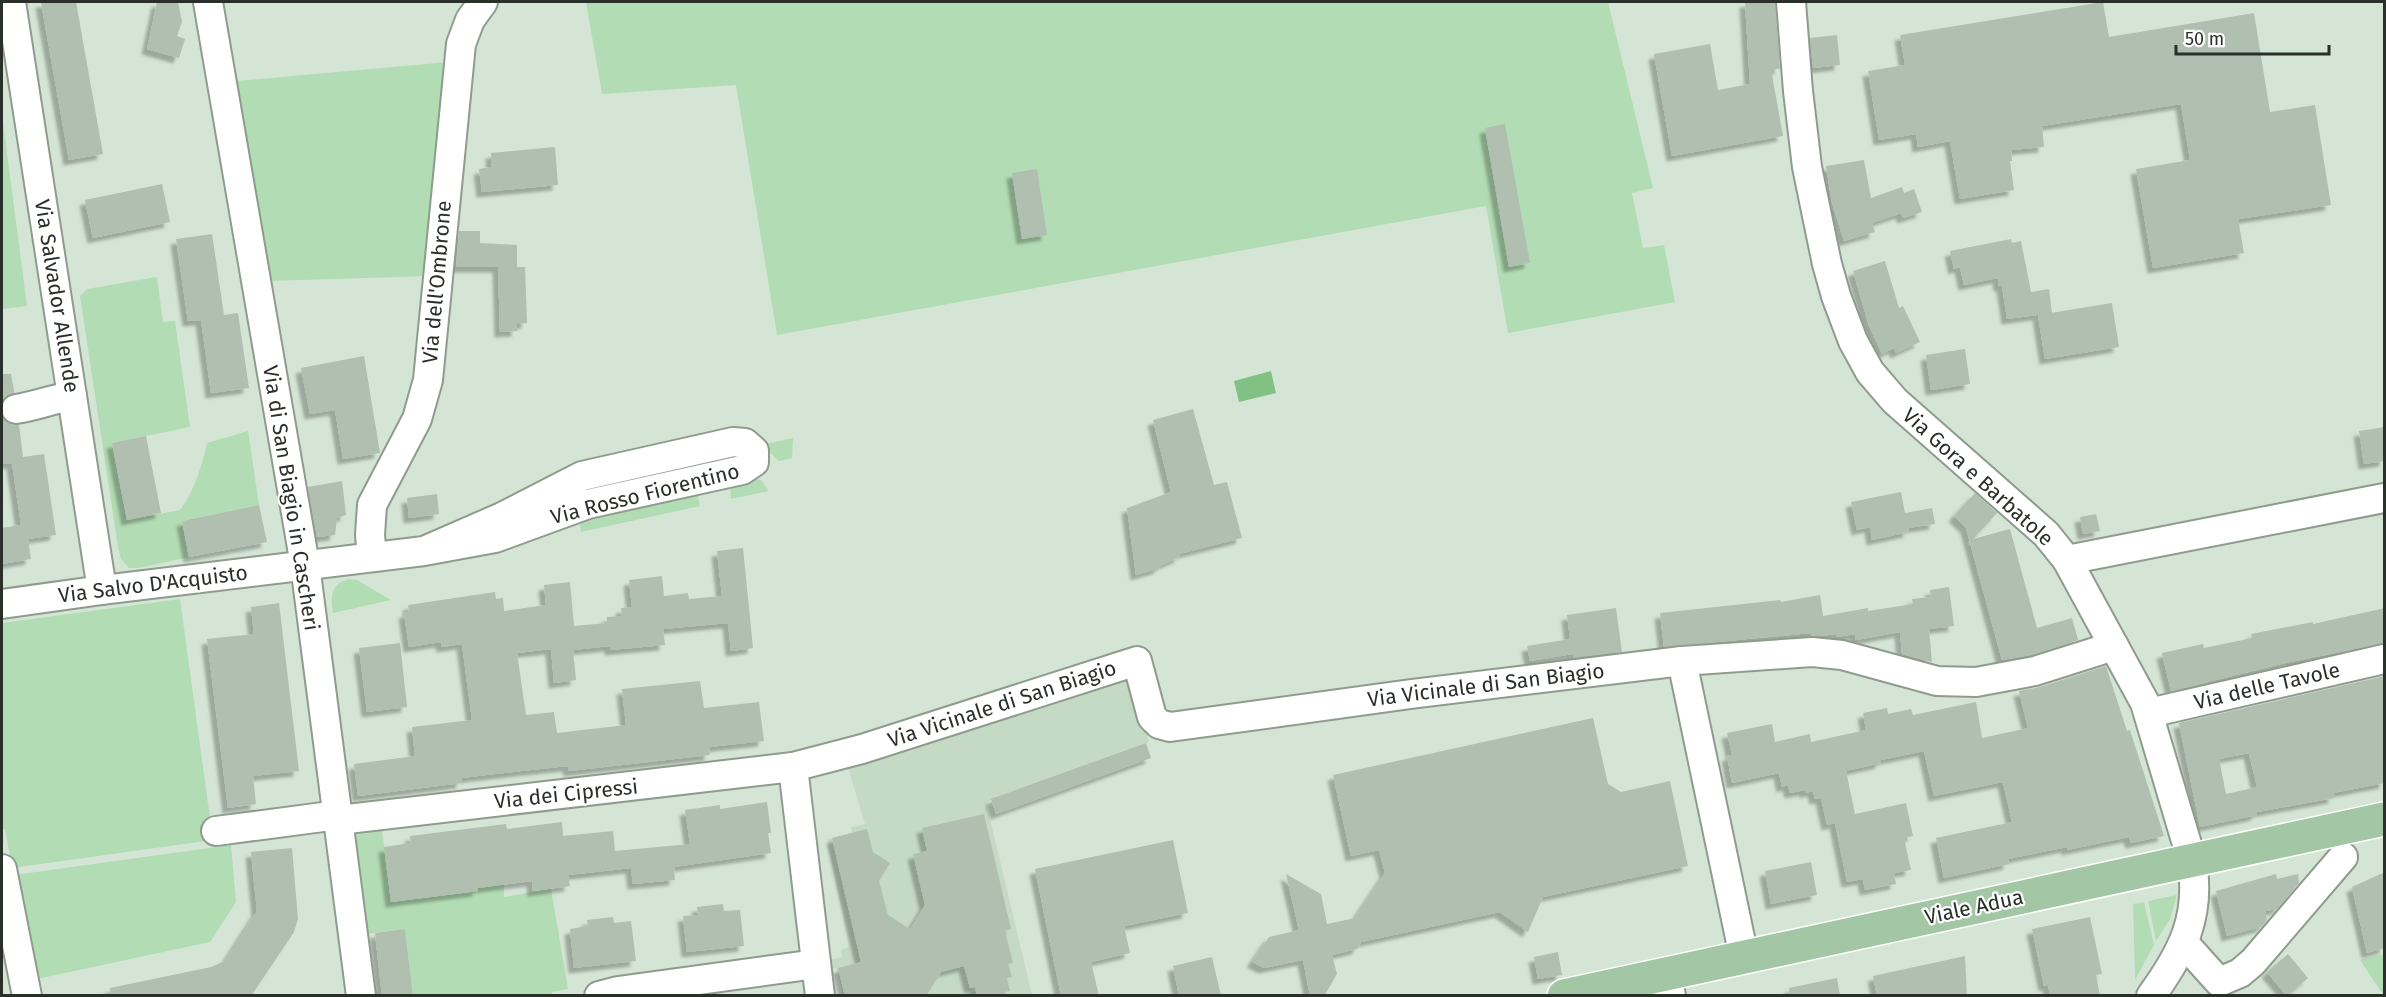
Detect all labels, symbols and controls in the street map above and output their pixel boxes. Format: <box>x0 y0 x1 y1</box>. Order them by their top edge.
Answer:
scale bar <box>2176 18 2329 56</box>
text: 50 m <box>2185 28 2224 50</box>
street label: Via Salvador Allende <box>29 198 85 394</box>
street label: Via dell'Ombrone <box>417 199 457 365</box>
street label: Via di San Biagio in Cascheri <box>257 364 325 632</box>
street label: Via Gora e Barbatole <box>1897 402 2059 552</box>
street label: Via Rosso Fiorentino <box>548 458 742 530</box>
street label: Via Salvo D'Acquisto <box>57 559 249 609</box>
street label: Via Vicinale di San Biagio <box>885 655 1119 753</box>
street label: Via delle Tavole <box>2192 657 2342 715</box>
street label: Via Vicinale di San Biagio <box>1366 658 1606 712</box>
street label: Via dei Cipressi <box>493 774 639 814</box>
street label: Viale Adua <box>1922 884 2026 930</box>

